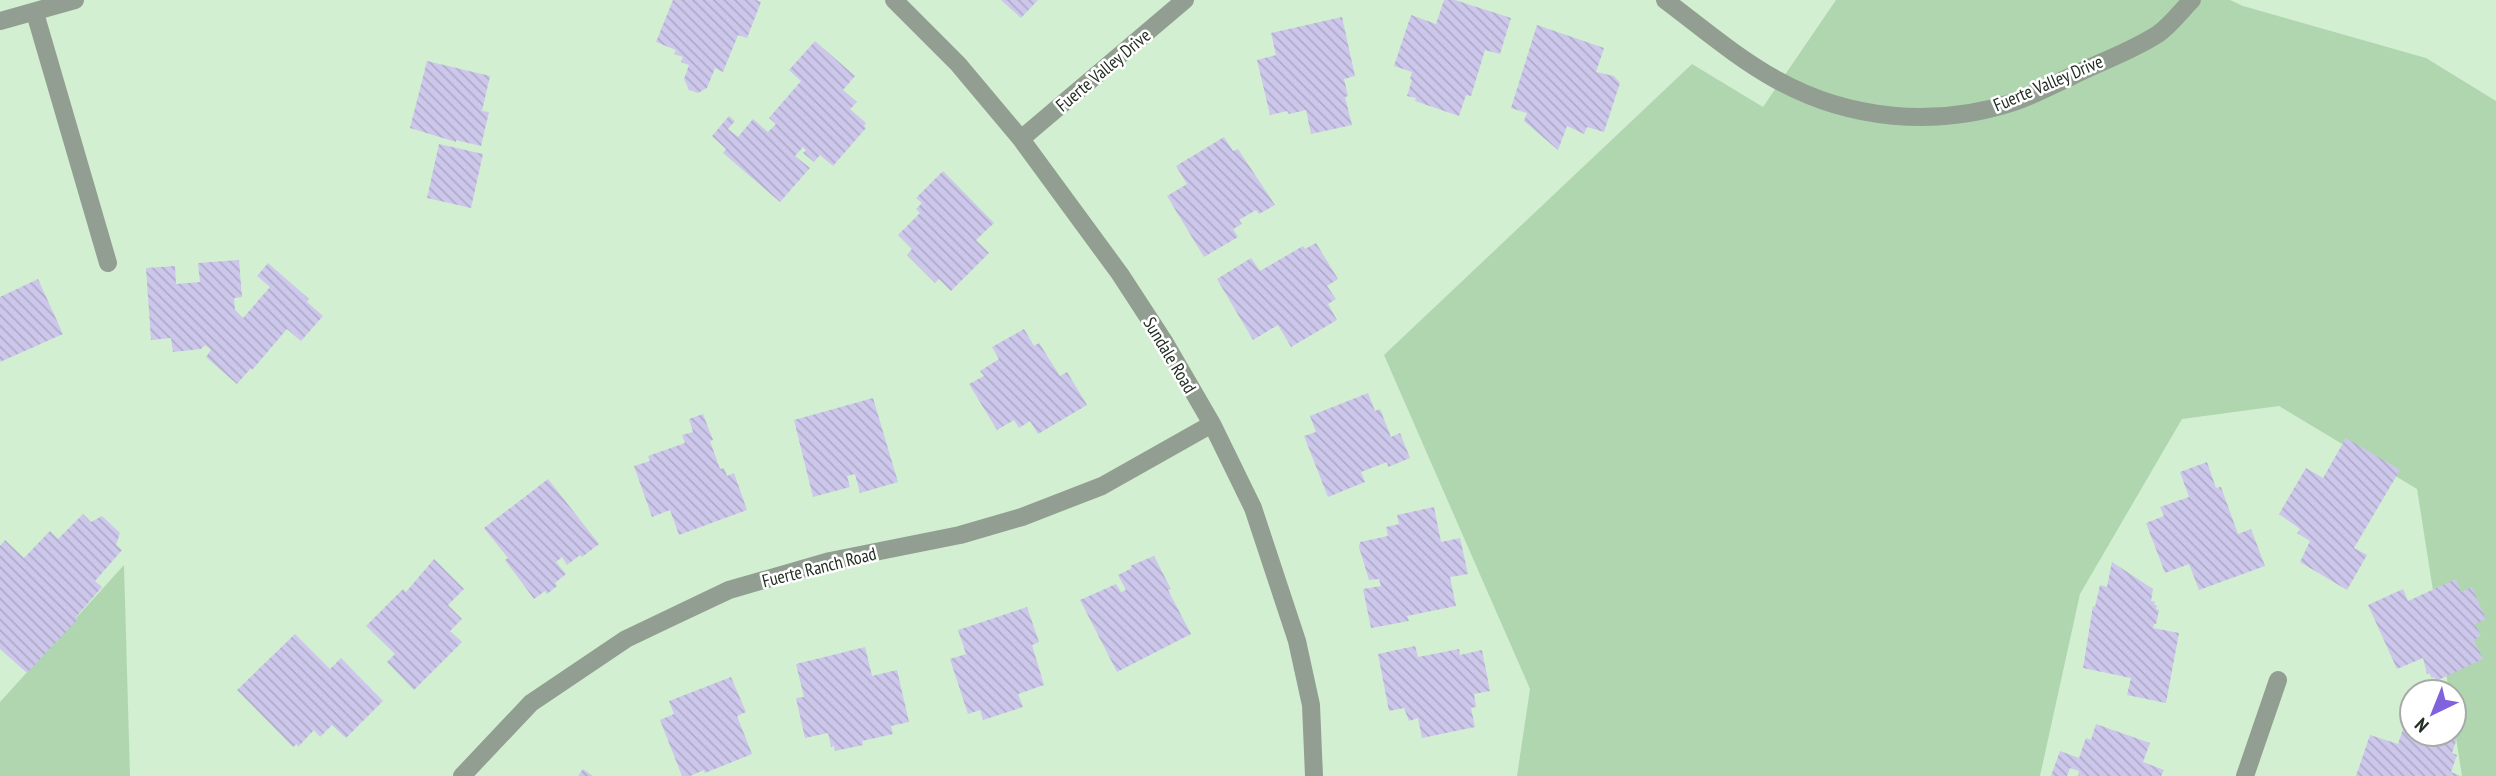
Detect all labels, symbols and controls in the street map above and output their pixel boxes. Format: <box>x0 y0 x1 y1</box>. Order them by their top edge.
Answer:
street label: Fuerte Valley Drive <box>1051 24 1155 116</box>
street label: Fuerte Valley Drive <box>1990 50 2106 116</box>
street label: Sundale Road <box>1138 313 1202 397</box>
street label: Fuerte Ranch Road <box>760 542 878 592</box>
north arrow <box>2398 678 2468 748</box>
text: N <box>2409 713 2433 738</box>

